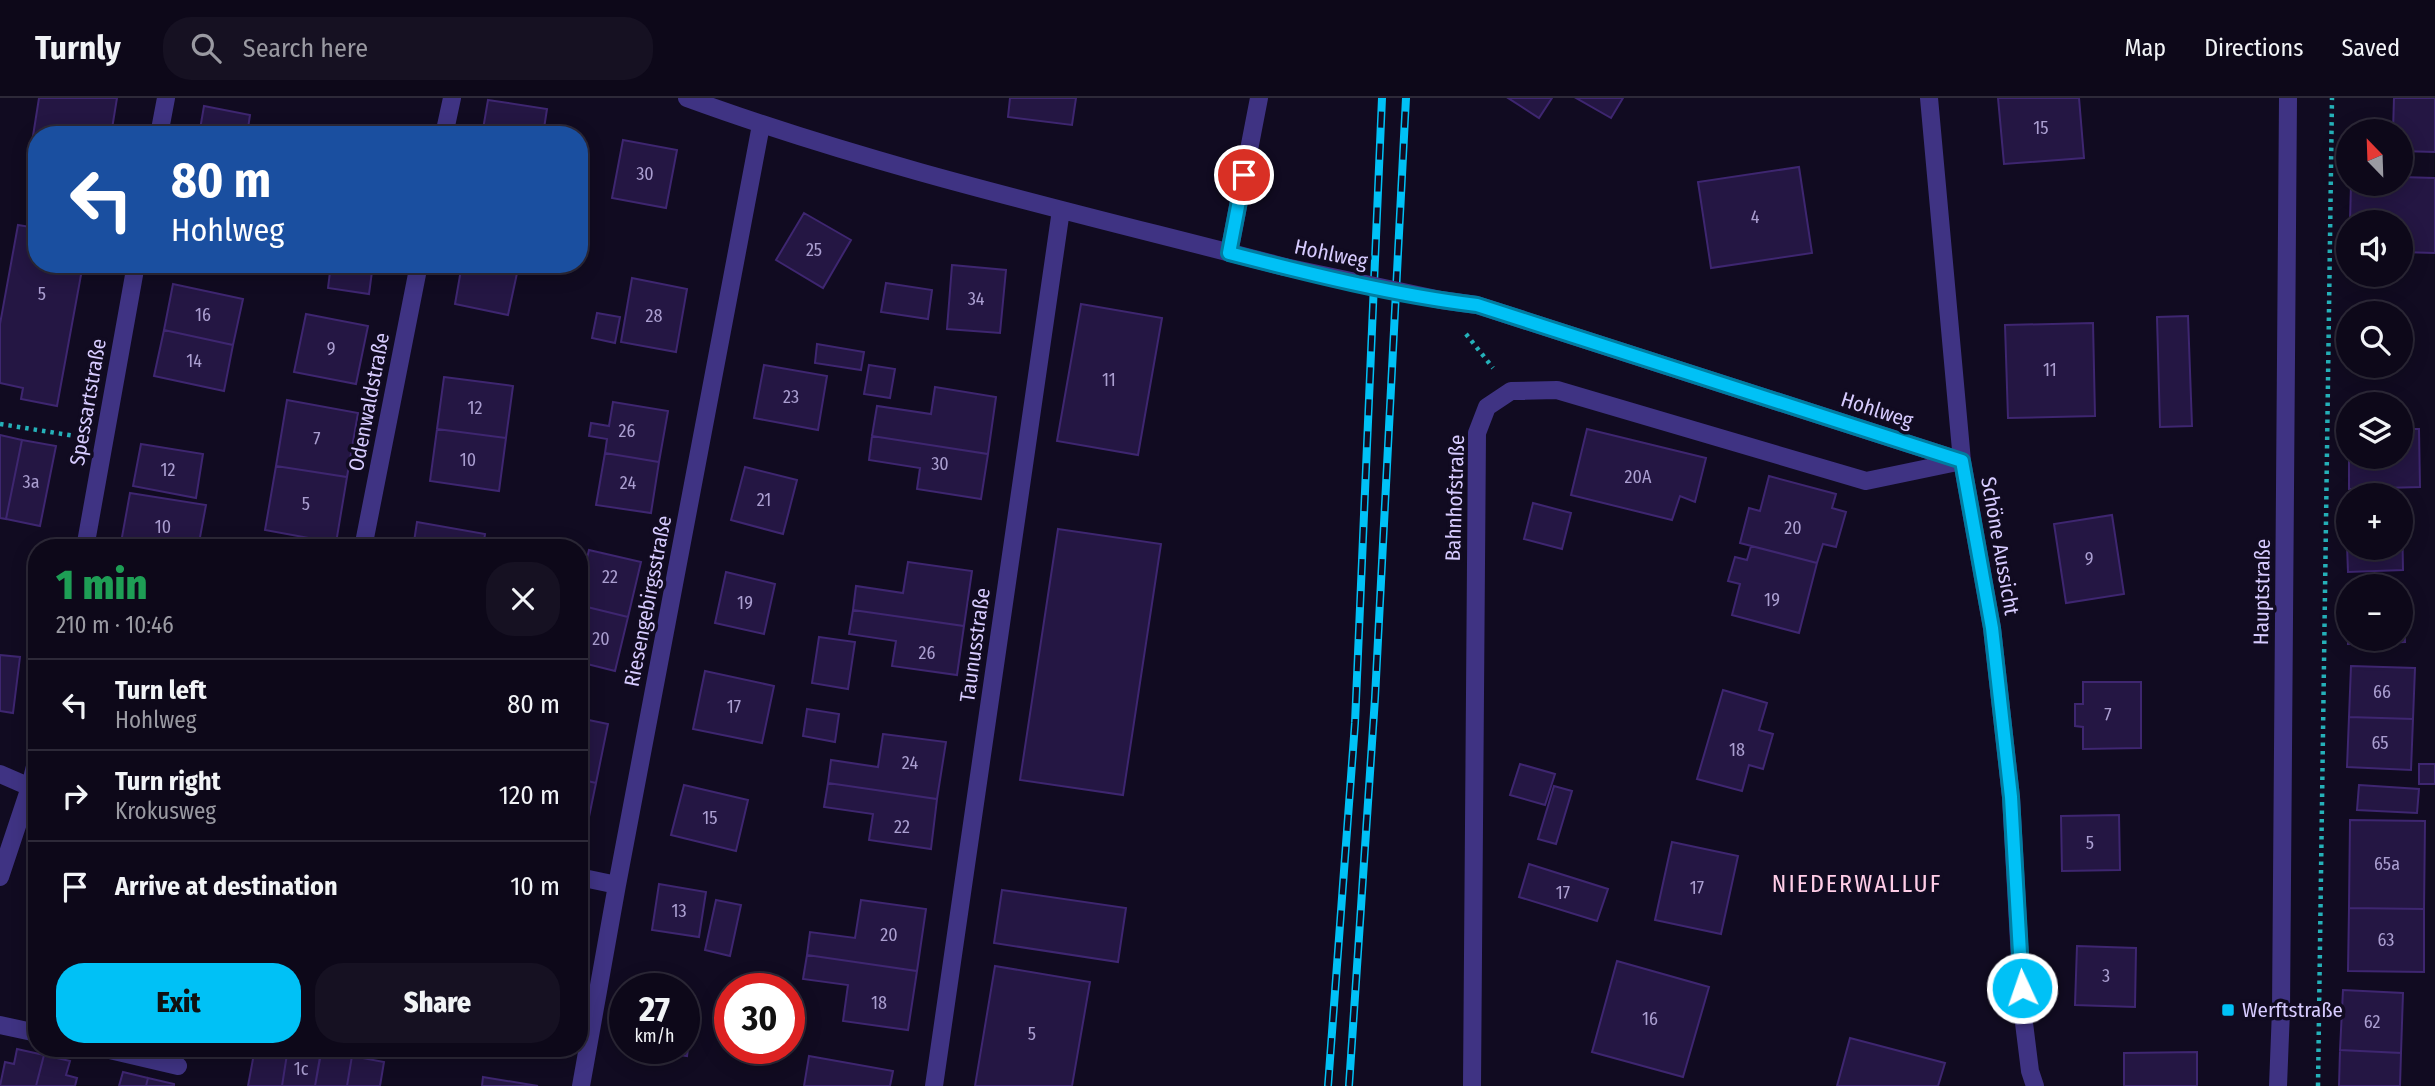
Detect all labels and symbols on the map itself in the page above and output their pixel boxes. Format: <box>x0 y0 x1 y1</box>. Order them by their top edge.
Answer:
house number: 15 <box>2033 117 2049 139</box>
north arrow <box>2336 119 2413 196</box>
pin <box>1214 145 1274 205</box>
house number: 30 <box>636 163 654 185</box>
house number: 4 <box>1751 206 1760 228</box>
street label: Hohlweg <box>1292 234 1370 274</box>
house number: 25 <box>806 239 822 261</box>
house number: 5 <box>38 283 46 305</box>
house number: 34 <box>968 288 985 310</box>
house number: 16 <box>195 304 211 326</box>
house number: 28 <box>646 305 662 327</box>
street label: Odenwaldstraße <box>343 331 395 473</box>
street label: Spessartstraße <box>64 336 112 468</box>
house number: 9 <box>327 338 335 360</box>
house number: 14 <box>186 350 202 372</box>
house number: 11 <box>2043 359 2057 381</box>
house number: 11 <box>1102 369 1116 391</box>
house number: 23 <box>783 386 799 408</box>
street label: Hohlweg <box>1838 386 1917 434</box>
house number: 12 <box>468 397 483 419</box>
house number: 26 <box>619 420 636 442</box>
house number: 7 <box>313 428 321 450</box>
street label: Bahnhofstraße <box>1440 434 1470 562</box>
house number: 10 <box>460 449 476 471</box>
house number: 30 <box>931 453 949 475</box>
house number: 12 <box>161 459 176 481</box>
house number: 20A <box>1625 466 1652 488</box>
house number: 3a <box>23 471 40 493</box>
house number: 24 <box>620 472 636 494</box>
street label: Schöne Aussicht <box>1975 475 2025 617</box>
house number: 21 <box>757 489 771 511</box>
house number: 5 <box>302 493 310 515</box>
street label: Riesengebirgsstraße <box>619 513 677 689</box>
house number: 10 <box>155 516 171 538</box>
house number: 20 <box>1784 517 1802 539</box>
street label: Hauptstraße <box>2248 539 2276 645</box>
house number: 9 <box>2085 548 2093 570</box>
house number: 22 <box>602 566 618 588</box>
street label: Taunusstraße <box>954 586 996 704</box>
house number: 19 <box>1764 589 1780 611</box>
house number: 19 <box>737 592 753 614</box>
house number: 20 <box>592 628 610 650</box>
house number: 26 <box>919 642 936 664</box>
house number: 66 <box>2373 681 2391 703</box>
house number: 17 <box>727 696 741 718</box>
house number: 7 <box>2104 704 2112 726</box>
house number: 65 <box>2371 732 2389 754</box>
house number: 18 <box>1729 739 1745 761</box>
house number: 24 <box>902 752 918 774</box>
house number: 15 <box>702 807 718 829</box>
house number: 22 <box>894 816 910 838</box>
house number: 5 <box>2086 832 2094 854</box>
house number: 65a <box>2374 853 2400 875</box>
district label: NIEDERWALLUF <box>1772 870 1942 898</box>
house number: 17 <box>1690 877 1704 899</box>
house number: 17 <box>1556 882 1570 904</box>
house number: 13 <box>671 900 687 922</box>
house number: 20 <box>880 924 898 946</box>
house number: 63 <box>2378 929 2394 951</box>
position arrow <box>1985 951 2059 1025</box>
house number: 3 <box>2102 965 2110 987</box>
speed limit sign: 30 <box>714 973 805 1064</box>
house number: 18 <box>871 992 887 1014</box>
place label: Werftstraße <box>2242 997 2343 1023</box>
marker: Werftstraße <box>2220 1002 2236 1018</box>
house number: 16 <box>1642 1008 1658 1030</box>
house number: 62 <box>2364 1011 2380 1033</box>
house number: 5 <box>1028 1023 1036 1045</box>
house number: 1c <box>294 1058 309 1080</box>

